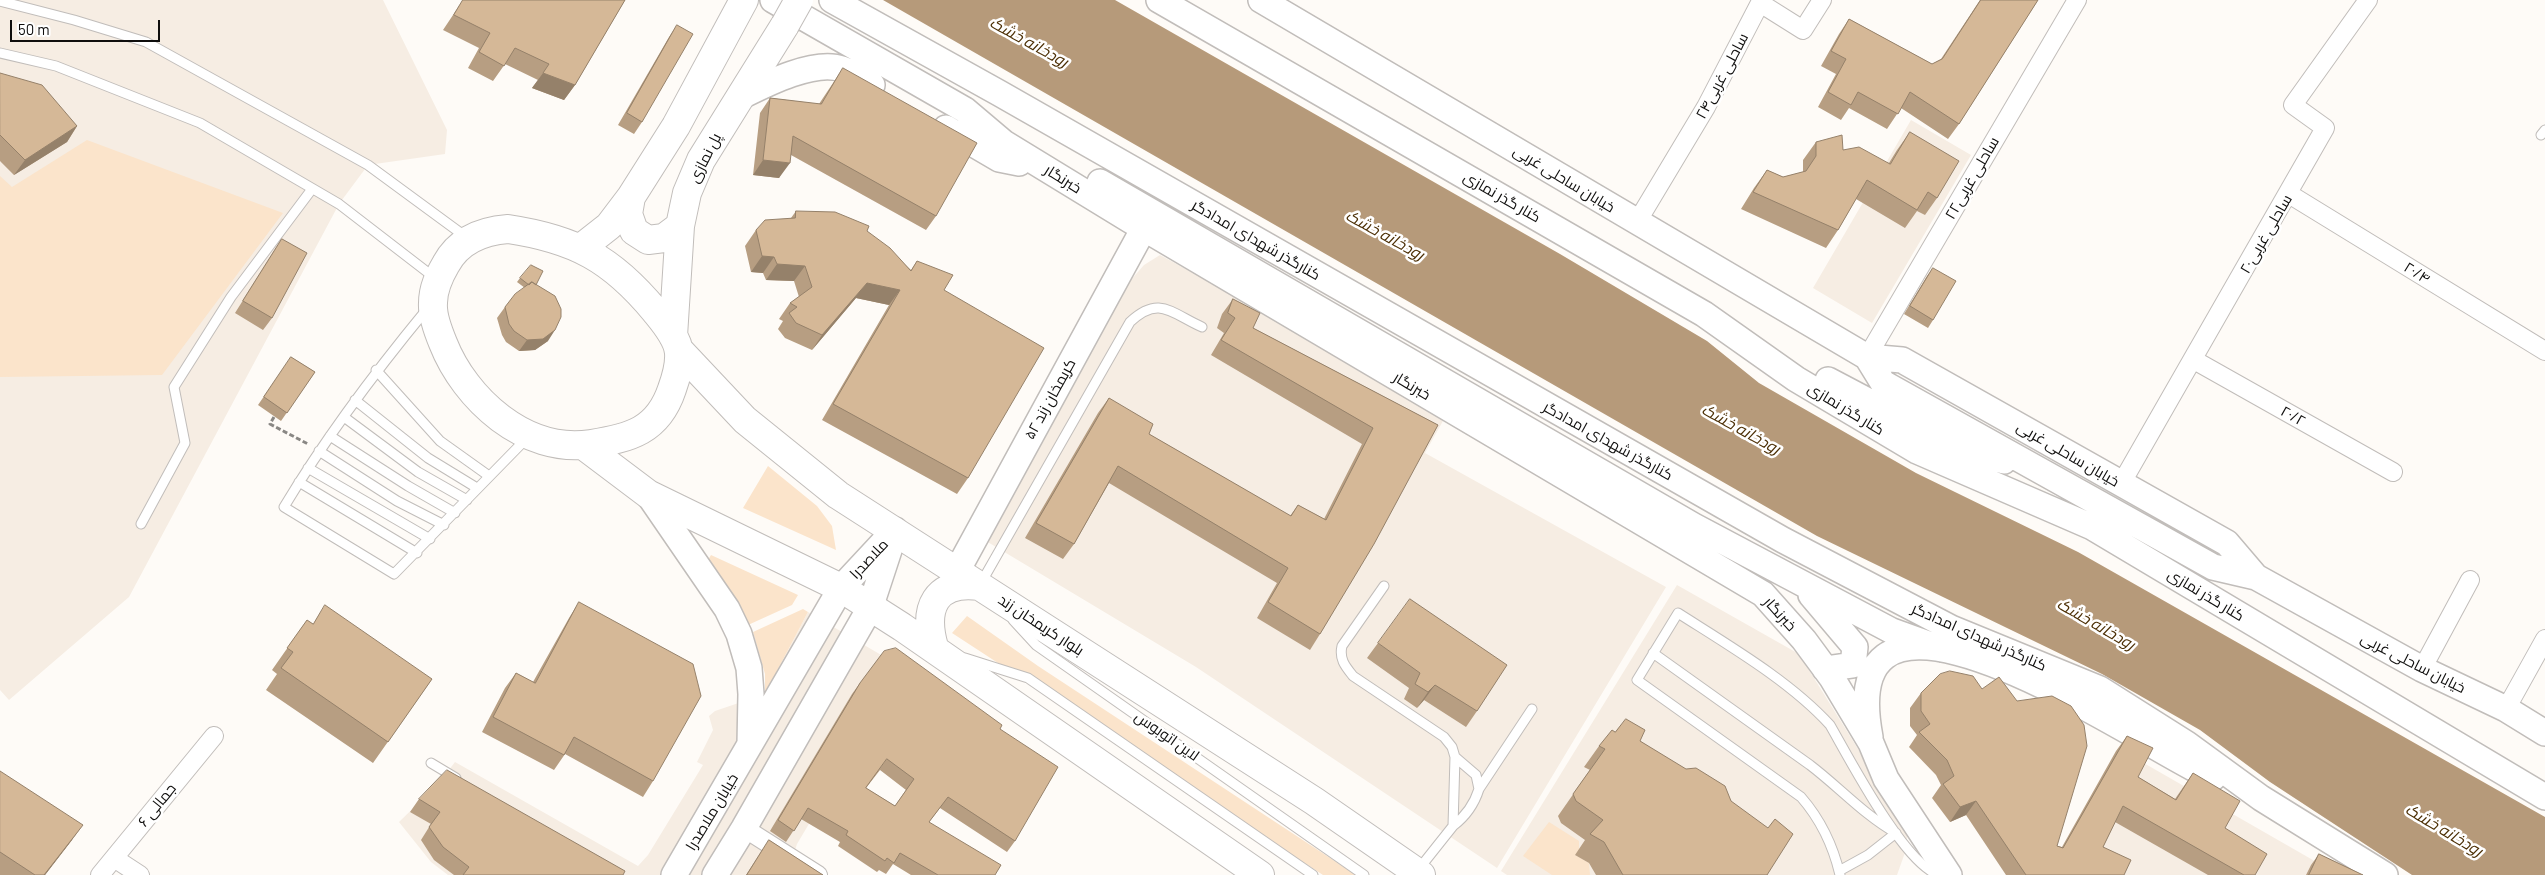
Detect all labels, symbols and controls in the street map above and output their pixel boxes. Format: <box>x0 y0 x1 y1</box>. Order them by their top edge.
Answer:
scale bar <box>12 10 162 42</box>
water label: رودخانه خشک <box>986 13 1072 71</box>
text: 50 m <box>18 20 50 38</box>
street label: ساحلی غربی۲۴ <box>1692 30 1752 122</box>
street label: پل نمازی <box>685 130 725 186</box>
street label: ساحلی غربی۲۲ <box>1941 133 2003 223</box>
street label: خیابان ساحلی غربی <box>1510 142 1618 216</box>
street label: خبرنگار <box>1041 161 1085 197</box>
street label: کنار گذر نمازی <box>1460 168 1544 226</box>
street label: ساحلی غربی۲۰ <box>2236 191 2296 277</box>
street label: کنارگذر شهدای امدادگر <box>1188 196 1324 284</box>
water label: رودخانه خشک <box>1342 206 1428 264</box>
street label: ۲۰/۴ <box>2401 258 2433 288</box>
street label: کریمخان زند ۵۲ <box>1020 355 1080 443</box>
street label: خبرنگار <box>1390 368 1434 404</box>
street label: کنار گذر نمازی <box>1804 379 1888 439</box>
street label: کنارگذر شهدای امدادگر <box>1540 398 1676 484</box>
water label: رودخانه خشک <box>1698 400 1784 458</box>
street label: ۲۰/۲ <box>2277 402 2309 430</box>
street label: خیابان ساحلی غربی <box>2014 417 2122 491</box>
street label: ملاصدرا <box>846 535 892 583</box>
street label: کنار گذر نمازی <box>2164 565 2248 625</box>
street label: بلوار کریمخان زند <box>995 591 1087 659</box>
street label: خبرنگار <box>1760 593 1800 635</box>
water label: رودخانه خشک <box>2054 594 2138 654</box>
street label: کنارگذر شهدای امدادگر <box>1909 599 2049 675</box>
street label: خیابان ساحلی غربی <box>2358 629 2468 697</box>
street label: لاین اتوبوس <box>1131 707 1203 765</box>
street label: خیابان ملاصدرا <box>682 770 742 854</box>
street label: ۶ جمالی <box>134 780 180 830</box>
water label: رودخانه خشک <box>2402 799 2486 861</box>

